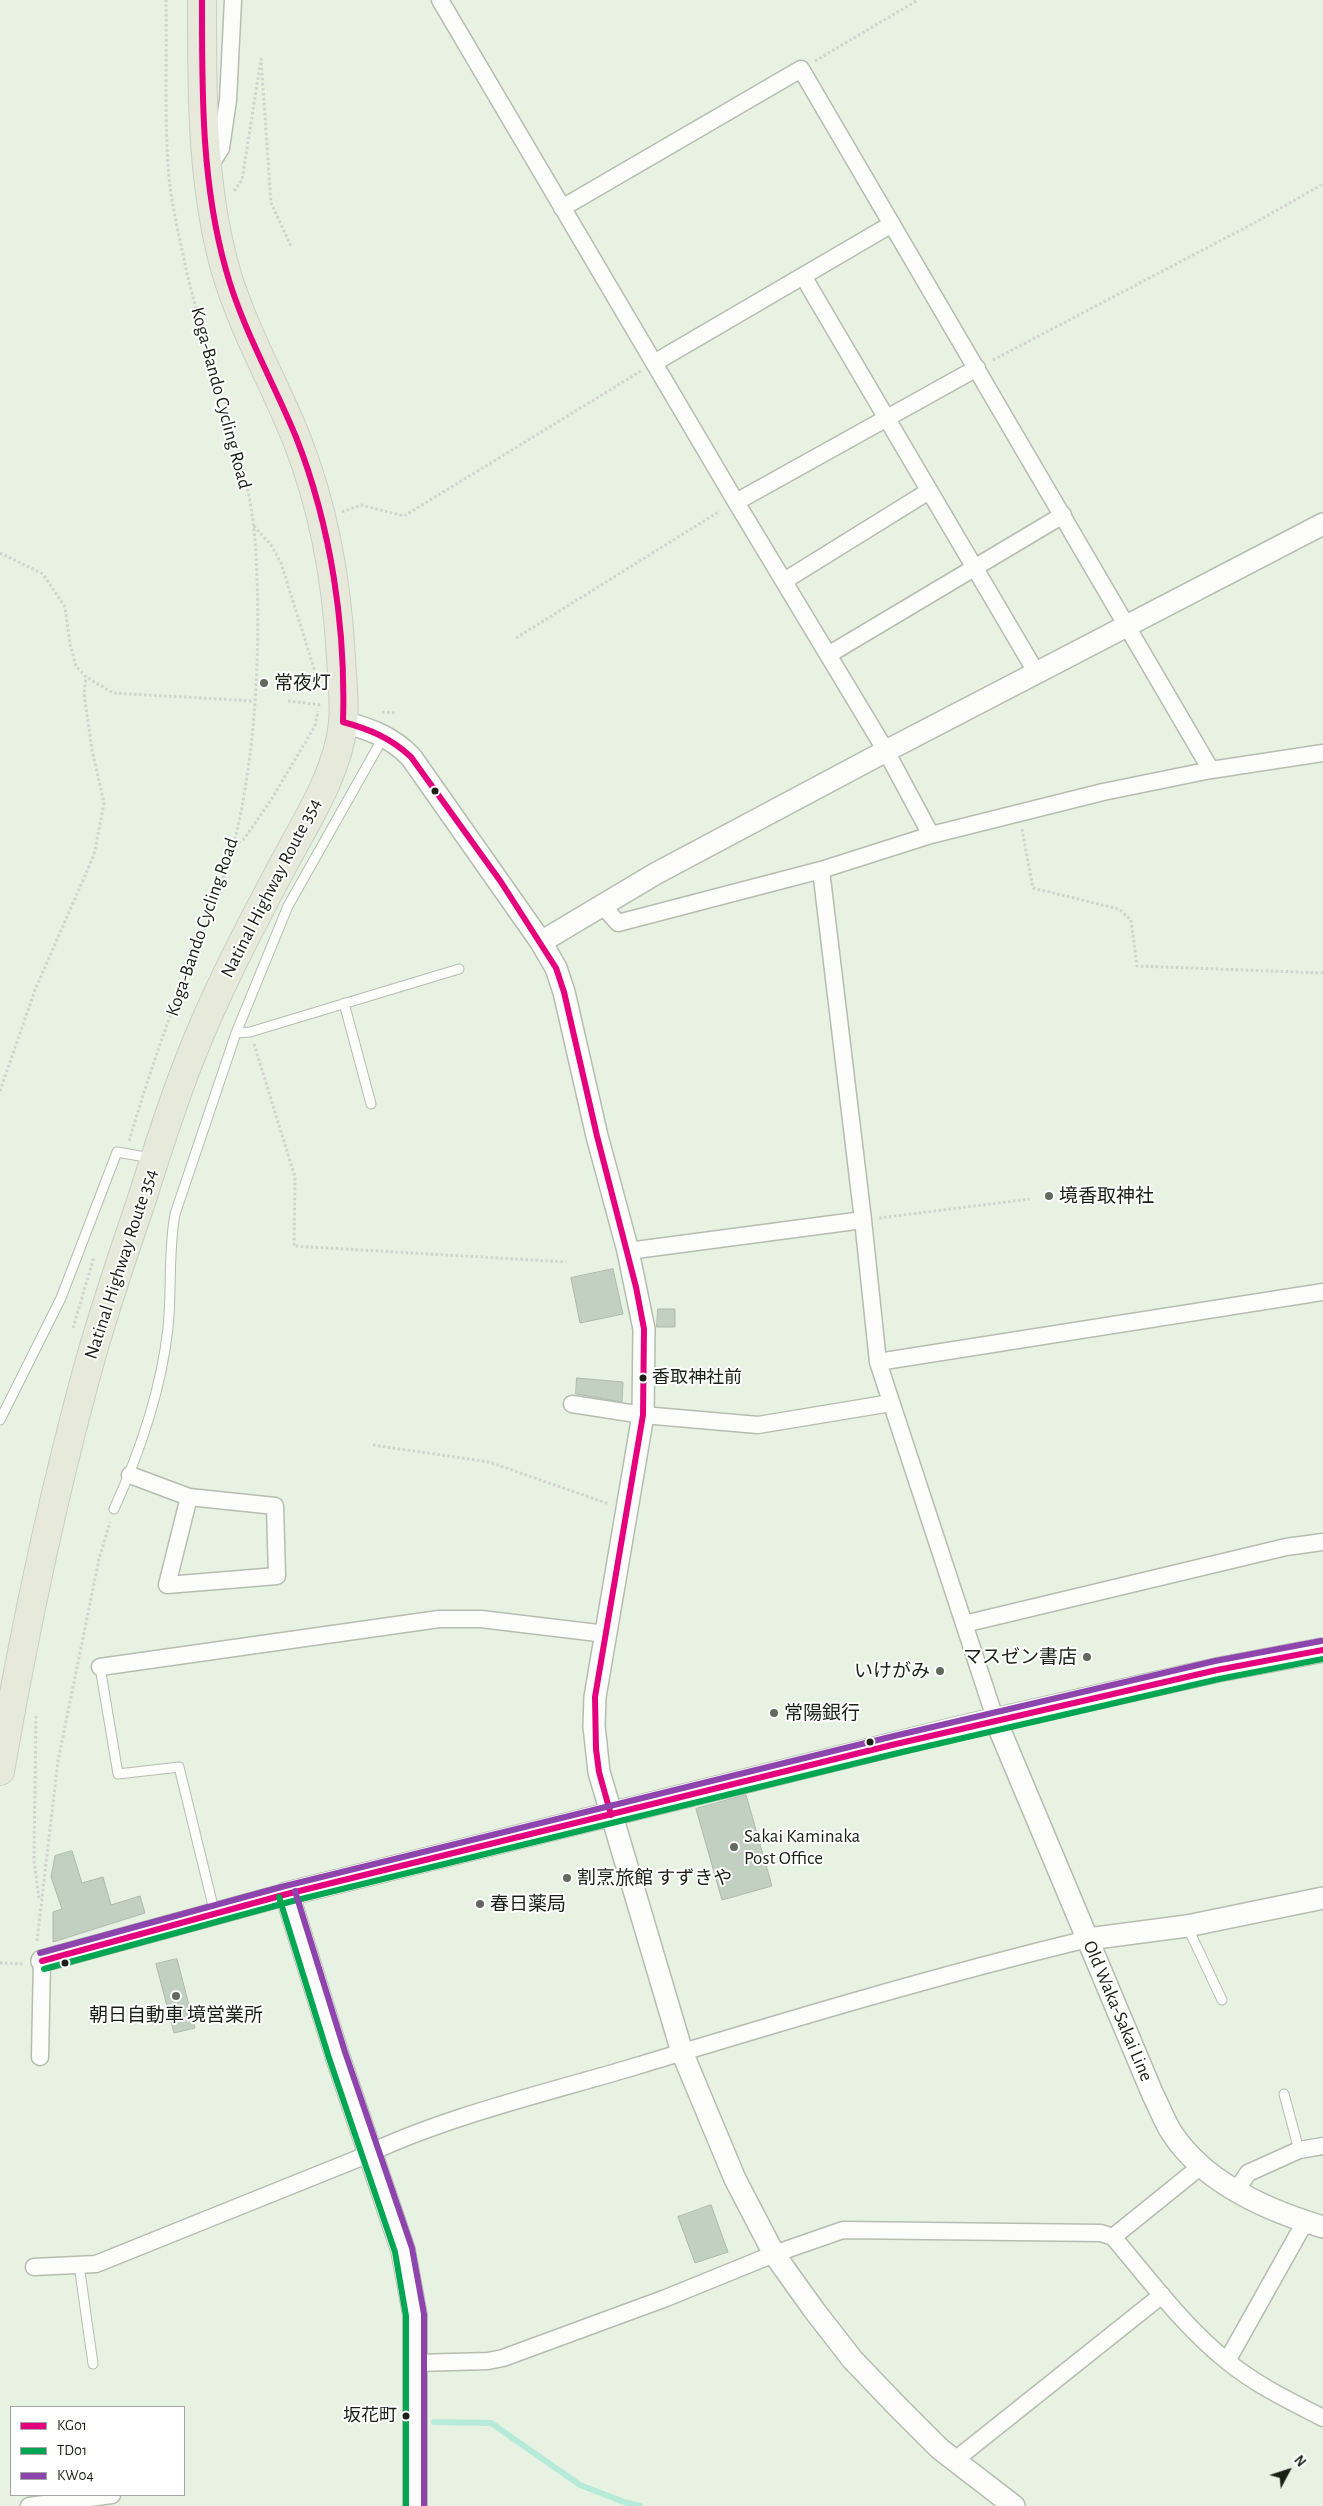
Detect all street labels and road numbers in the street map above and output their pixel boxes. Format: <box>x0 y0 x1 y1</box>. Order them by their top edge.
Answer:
street label: Koga-Bando Cycling Road <box>186 305 256 491</box>
street label: Natinal Highway Route 354 <box>216 794 326 982</box>
street label: Koga-Bando Cycling Road <box>161 835 243 1019</box>
street label: Natinal Highway Route 354 <box>79 1166 163 1362</box>
street label: Old Waka-Sakai Line <box>1078 1937 1158 2085</box>

